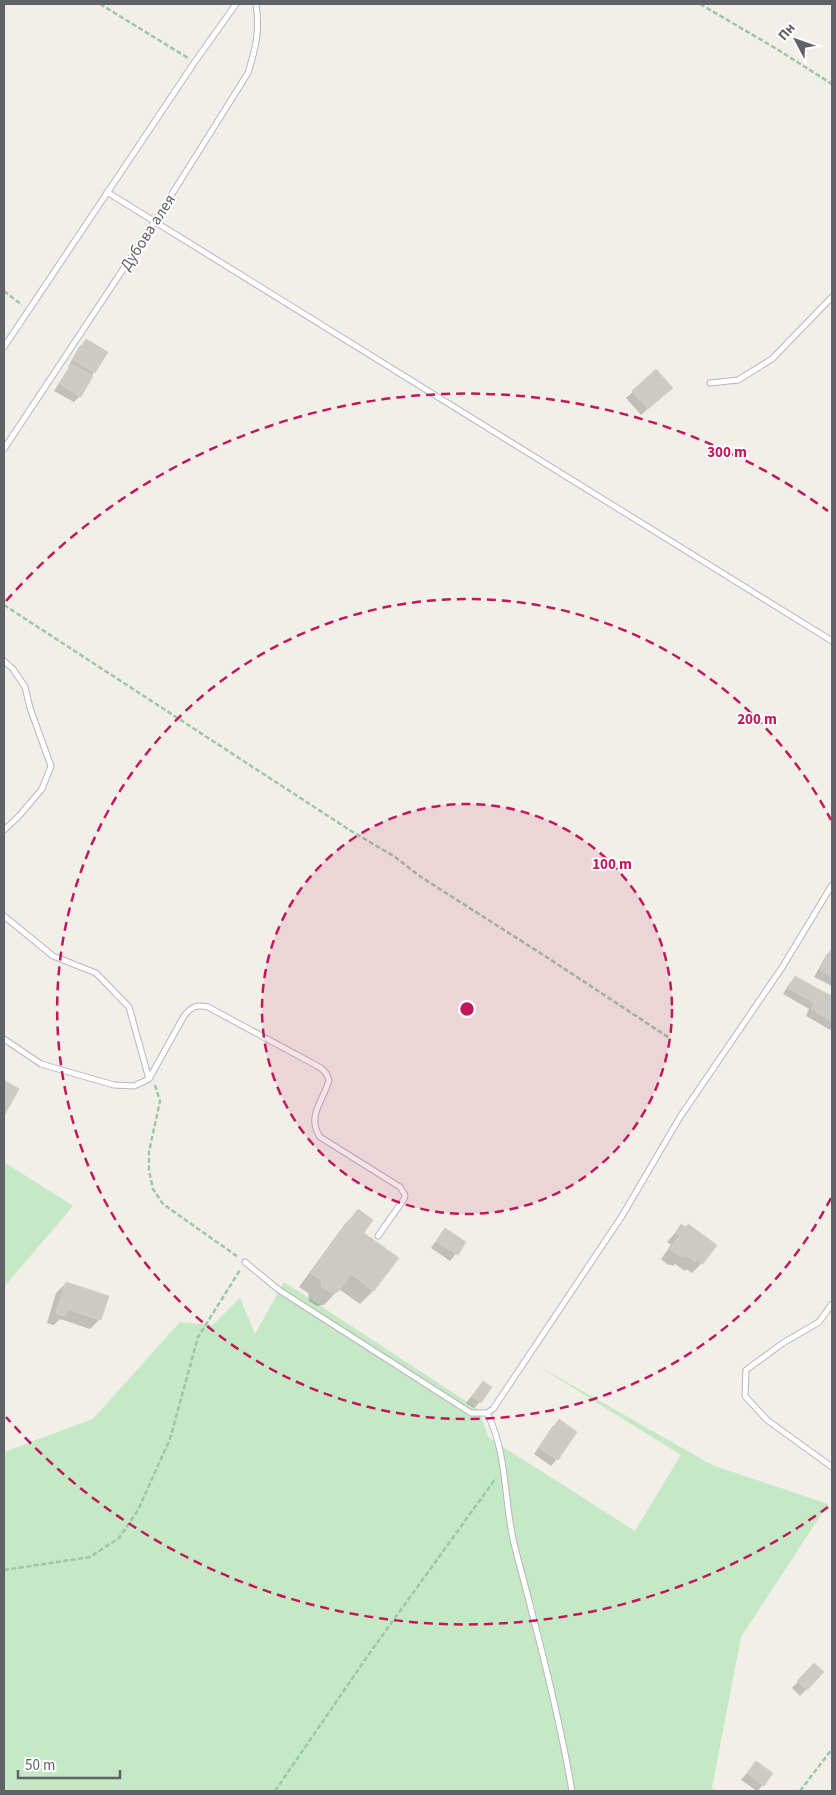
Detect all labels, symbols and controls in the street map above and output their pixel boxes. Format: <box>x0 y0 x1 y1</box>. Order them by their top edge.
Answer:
north arrow <box>771 15 821 65</box>
text: Пн <box>774 19 800 45</box>
street label: Дубова алея <box>115 190 181 275</box>
text: 300 m <box>707 442 747 463</box>
text: 200 m <box>737 709 777 730</box>
text: 100 m <box>592 854 632 875</box>
centre of rings <box>458 1000 476 1018</box>
scale bar <box>18 1748 120 1780</box>
text: 50 m <box>25 1755 55 1776</box>

